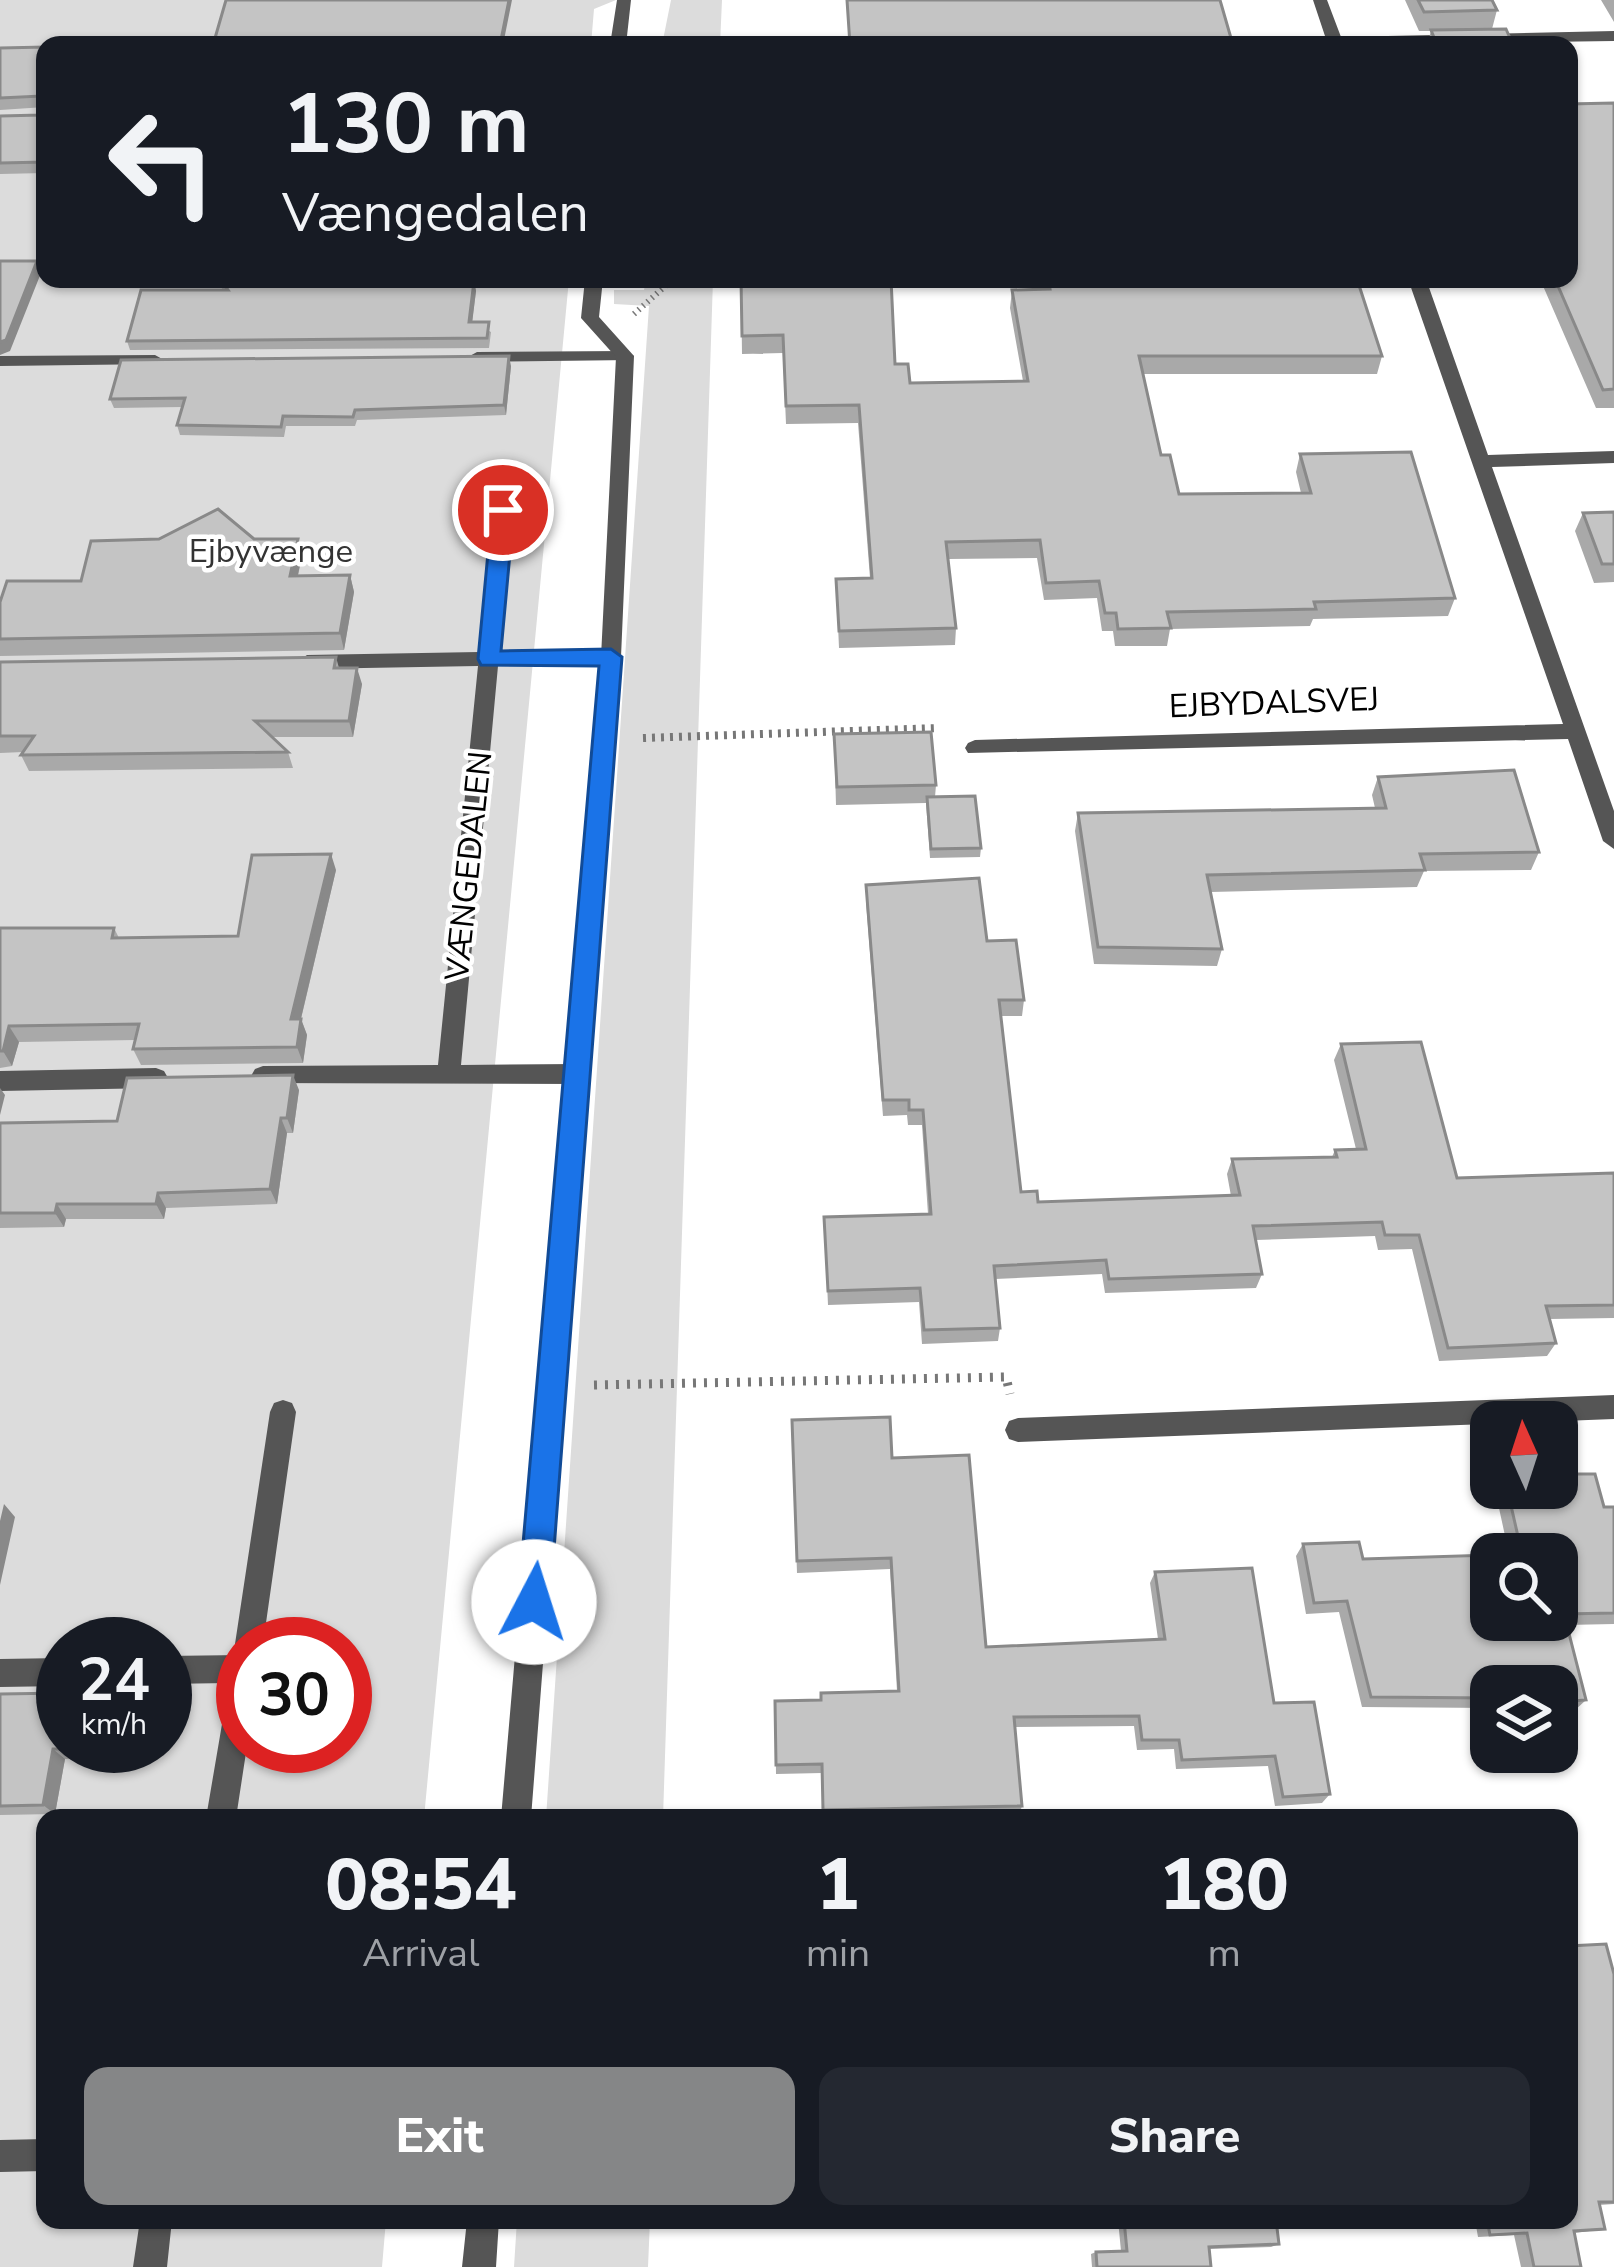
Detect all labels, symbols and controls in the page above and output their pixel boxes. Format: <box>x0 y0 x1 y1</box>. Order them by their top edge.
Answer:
text: 130 m <box>282 67 530 182</box>
icon: left <box>84 84 240 240</box>
text: Vængedalen <box>282 176 589 250</box>
pin <box>452 459 554 561</box>
icon: arrive <box>470 477 536 543</box>
park label: Ejbyvænge <box>189 529 353 574</box>
street label: EJBYDALSVEJ <box>1168 677 1380 729</box>
street label: VÆNGEDALEN <box>434 749 503 984</box>
north arrow <box>1470 1401 1578 1509</box>
map controls <box>1470 1401 1578 1773</box>
button: search <box>1470 1533 1578 1641</box>
position arrow <box>471 1539 597 1665</box>
speed limit sign: 30 <box>216 1617 372 1773</box>
text: 24 <box>78 1639 150 1721</box>
button: layers <box>1470 1665 1578 1773</box>
text: km/h <box>81 1704 147 1745</box>
text: 08:54 <box>325 1836 517 1934</box>
text: 1 <box>816 1836 860 1934</box>
text: 180 <box>1159 1836 1289 1934</box>
text: Arrival <box>362 1927 479 1980</box>
text: min <box>806 1927 870 1980</box>
text: m <box>1207 1927 1241 1980</box>
button: Exit <box>84 2067 795 2205</box>
button: Share <box>819 2067 1530 2205</box>

